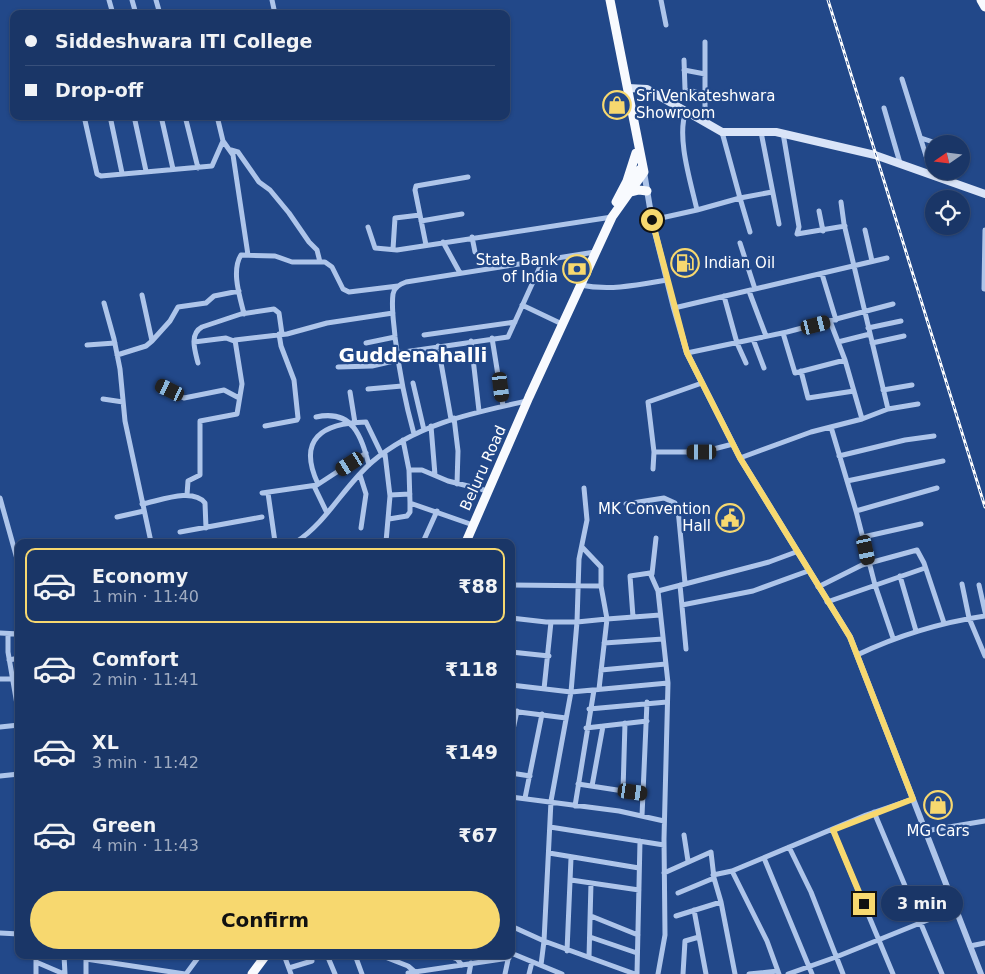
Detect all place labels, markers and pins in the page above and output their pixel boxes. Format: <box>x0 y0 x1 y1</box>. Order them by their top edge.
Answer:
place label: Sri Venkateshwara Showroom <box>636 87 775 122</box>
shop icon: Sri Venkateshwara Showroom <box>602 90 632 120</box>
fuel station icon: Indian Oil <box>670 248 700 278</box>
place label: State Bank of India <box>476 251 558 286</box>
bank icon: State Bank of India <box>562 254 592 284</box>
place label: Indian Oil <box>704 254 775 272</box>
place label: MK Convention Hall <box>598 500 711 535</box>
public building icon: MK Convention Hall <box>715 503 745 533</box>
shop icon: MG Cars <box>923 790 953 820</box>
place label: MG Cars <box>907 822 970 840</box>

